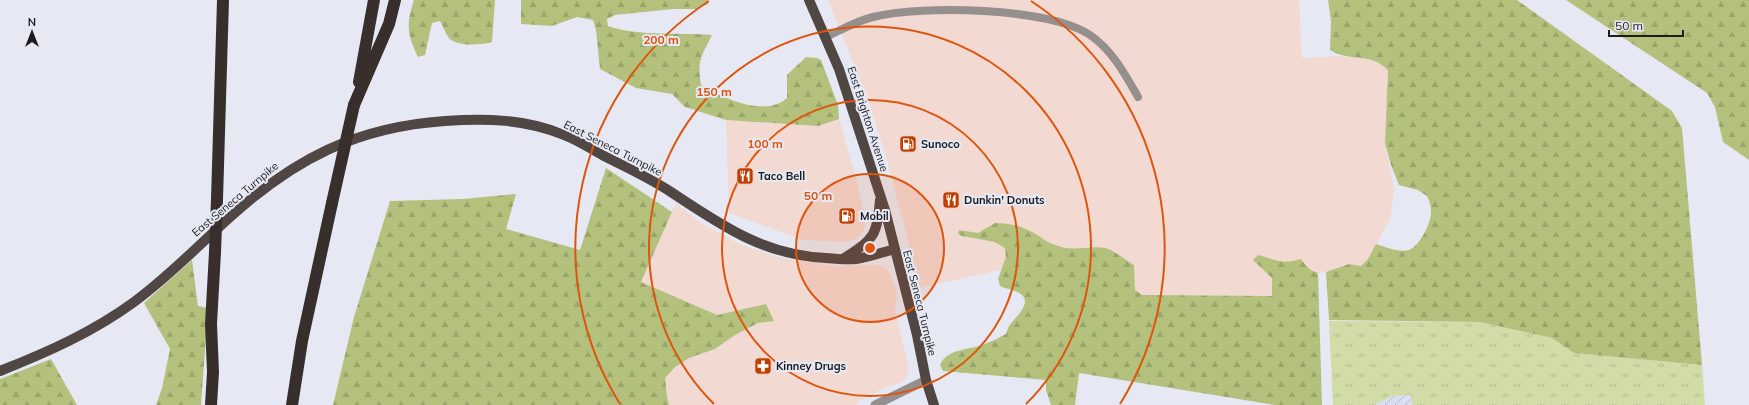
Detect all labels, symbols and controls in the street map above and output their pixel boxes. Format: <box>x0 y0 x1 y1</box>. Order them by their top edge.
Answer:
north arrow <box>12 12 52 52</box>
scale bar <box>1609 12 1683 38</box>
text: N <box>28 15 36 29</box>
text: 50 m <box>1615 18 1643 33</box>
text: 200 m <box>643 32 679 47</box>
street label: East Brighton Avenue <box>844 65 892 173</box>
text: 150 m <box>696 84 732 99</box>
street label: East Seneca Turnpike <box>561 117 665 179</box>
fuel station icon: Sunoco <box>898 134 918 154</box>
text: 100 m <box>747 136 783 151</box>
place label: Sunoco <box>921 137 960 151</box>
street label: East Seneca Turnpike <box>189 159 281 239</box>
restaurant icon: Taco Bell <box>735 166 755 186</box>
place label: Taco Bell <box>758 169 805 183</box>
text: 50 m <box>804 188 832 203</box>
restaurant icon: Dunkin' Donuts <box>941 190 961 210</box>
place label: Dunkin' Donuts <box>964 193 1045 207</box>
fuel station icon: Mobil <box>837 206 857 226</box>
place label: Mobil <box>860 209 889 223</box>
centre of rings <box>863 241 877 255</box>
street label: East Seneca Turnpike <box>900 249 940 357</box>
pharmacy icon: Kinney Drugs <box>753 356 773 376</box>
place label: Kinney Drugs <box>776 359 846 373</box>

